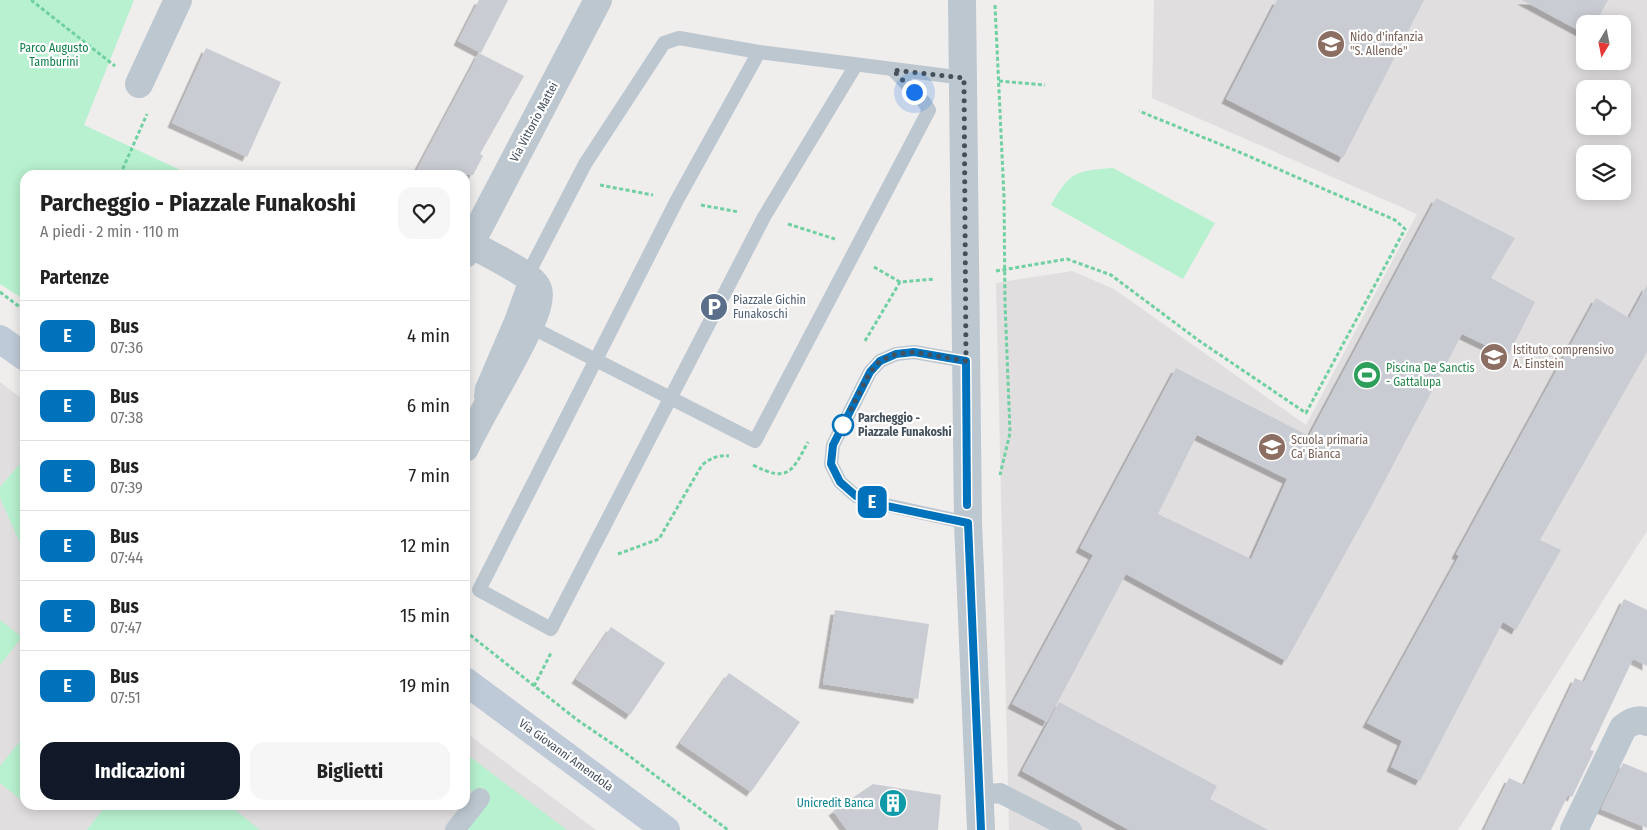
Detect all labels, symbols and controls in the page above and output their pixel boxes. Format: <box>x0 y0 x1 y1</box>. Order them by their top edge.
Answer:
north arrow <box>1576 15 1631 70</box>
map controls <box>1576 15 1631 200</box>
school or university icon: Nido d'infanzia "S. Allende" <box>1316 29 1346 59</box>
place label: Nido d'infanzia "S. Allende" <box>1350 30 1423 58</box>
park label: Parco Augusto Tamburini <box>20 41 89 69</box>
street label: Via Vittorio Mattei <box>507 80 561 164</box>
your location <box>902 80 927 105</box>
button: locate <box>1576 80 1631 135</box>
button: layers <box>1576 145 1631 200</box>
button: heart <box>398 187 450 239</box>
text: Parcheggio - Piazzale Funakoshi <box>40 189 356 217</box>
text: A piedi · 2 min · 110 m <box>40 222 179 241</box>
text: Partenze <box>40 266 109 289</box>
parking icon: Piazzale Gichin Funakoschi <box>699 292 729 322</box>
place label: Piazzale Gichin Funakoschi <box>733 293 806 321</box>
text: Bus <box>110 315 139 338</box>
text: 4 min <box>407 324 450 347</box>
text: E <box>63 325 72 347</box>
text: 07:36 <box>110 338 143 357</box>
school or university icon: Istituto comprensivo A. Einstein <box>1479 342 1509 372</box>
place label: Istituto comprensivo A. Einstein <box>1513 343 1614 371</box>
sports icon: Piscina De Sanctis - Gattalupa <box>1352 360 1382 390</box>
place label: Piscina De Sanctis - Gattalupa <box>1386 361 1475 389</box>
text: Bus <box>110 385 139 408</box>
text: 6 min <box>407 394 450 417</box>
text: E <box>63 395 72 417</box>
text: 07:38 <box>110 408 143 427</box>
place label: Parcheggio - Piazzale Funakoshi <box>858 411 952 439</box>
marker: Parcheggio - Piazzale Funakoshi <box>832 414 854 436</box>
school or university icon: Scuola primaria Ca' Bianca <box>1257 432 1287 462</box>
place label: Scuola primaria Ca' Bianca <box>1291 433 1368 461</box>
text: Bus <box>110 455 139 478</box>
text: 7 min <box>408 464 450 487</box>
text: E <box>63 465 72 487</box>
text: 07:39 <box>110 478 143 497</box>
line badge: E <box>856 486 888 518</box>
text: E <box>868 491 876 513</box>
text: Bus <box>110 525 139 548</box>
text: 12 min <box>400 534 450 557</box>
text: E <box>63 535 72 557</box>
text: 07:44 <box>110 548 143 567</box>
text: Bus <box>110 595 139 618</box>
text: 15 min <box>400 604 450 627</box>
text: E <box>63 605 72 627</box>
text: 07:47 <box>110 618 142 637</box>
text: Bus <box>110 665 139 688</box>
text: 19 min <box>399 674 450 697</box>
text: E <box>63 675 72 697</box>
text: 07:51 <box>110 688 141 707</box>
street label: Via Giovanni Amendola <box>516 716 616 794</box>
button: Indicazioni <box>40 742 240 800</box>
button: Biglietti <box>250 742 450 800</box>
building icon: Unicredit Banca <box>878 788 908 818</box>
place label: Unicredit Banca <box>797 796 874 810</box>

